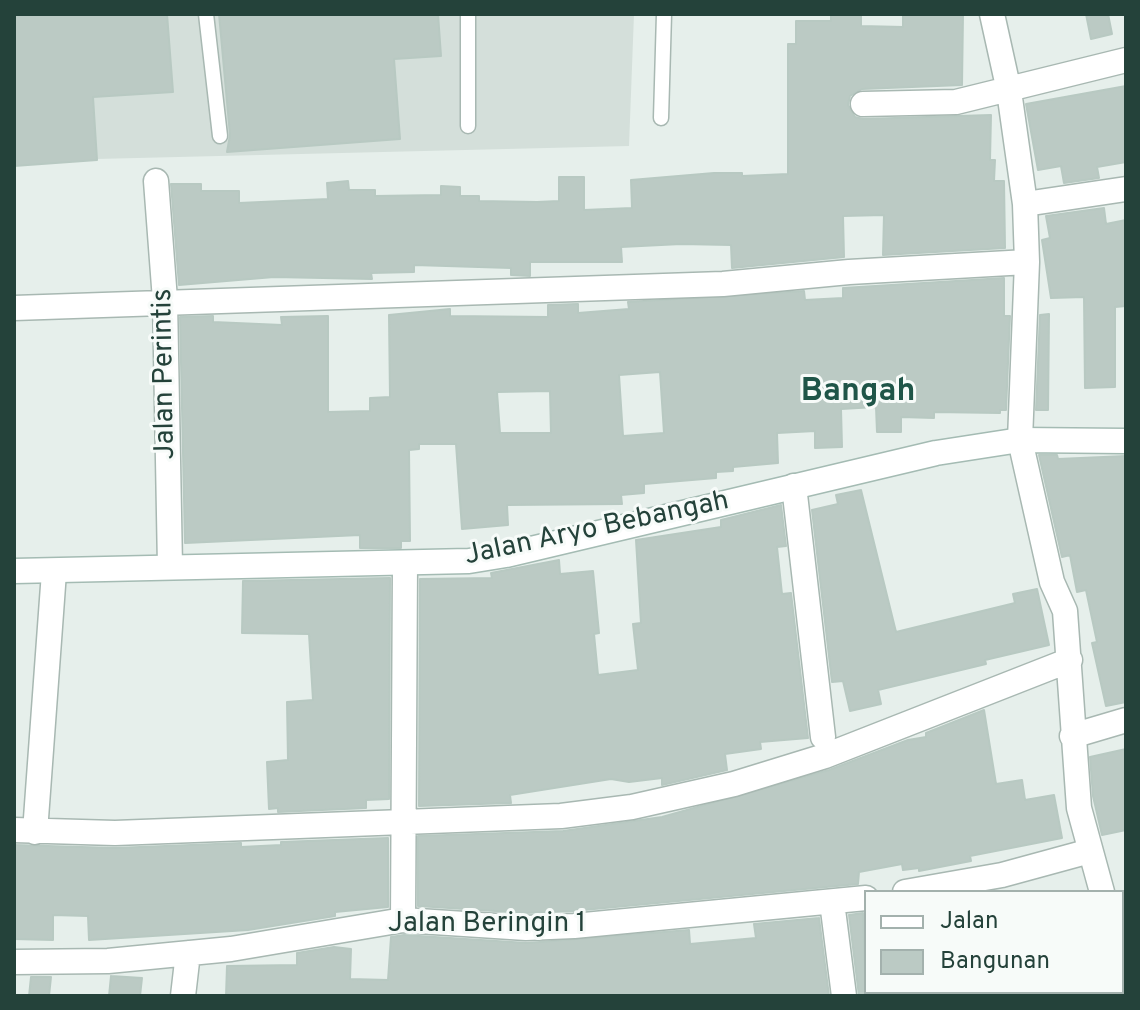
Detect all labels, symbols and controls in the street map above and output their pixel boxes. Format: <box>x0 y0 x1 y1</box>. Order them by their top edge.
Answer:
street label: Jalan Perintis <box>148 288 184 460</box>
district label: Bangah <box>801 375 915 413</box>
street label: Jalan Aryo Bebangah <box>462 486 732 574</box>
legend <box>864 890 1124 994</box>
text: Jalan <box>940 907 998 937</box>
street label: Jalan Beringin 1 <box>388 908 586 942</box>
text: Bangunan <box>940 947 1050 977</box>

